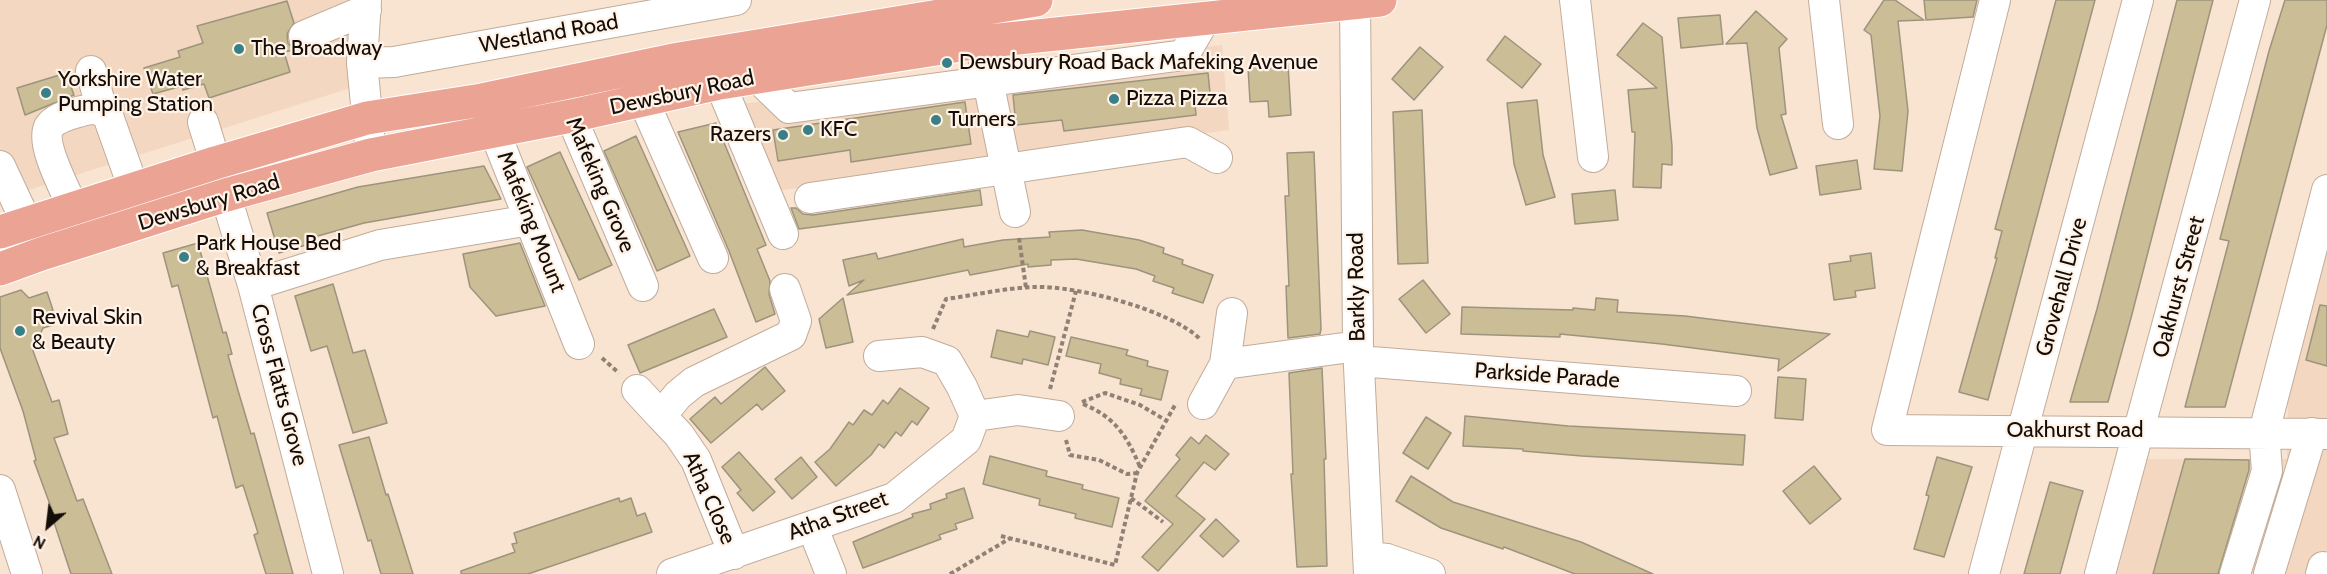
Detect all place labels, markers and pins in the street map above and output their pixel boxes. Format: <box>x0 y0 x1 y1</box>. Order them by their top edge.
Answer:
place label: The Broadway <box>251 36 382 62</box>
marker: The Broadway <box>232 42 246 56</box>
place label: Dewsbury Road Back Mafeking Avenue <box>959 50 1318 76</box>
marker: Dewsbury Road Back Mafeking Avenue <box>940 56 954 70</box>
place label: Yorkshire Water Pumping Station <box>58 67 213 118</box>
marker: Yorkshire Water Pumping Station <box>39 86 53 100</box>
place label: Pizza Pizza <box>1126 86 1228 112</box>
marker: Pizza Pizza <box>1107 92 1121 106</box>
place label: Turners <box>948 107 1016 133</box>
marker: Turners <box>929 113 943 127</box>
place label: KFC <box>820 117 857 143</box>
place label: Razers <box>710 122 771 148</box>
marker: KFC <box>801 123 815 137</box>
marker: Razers <box>776 128 790 142</box>
place label: Park House Bed & Breakfast <box>196 231 341 282</box>
marker: Park House Bed & Breakfast <box>177 250 191 264</box>
place label: Revival Skin & Beauty <box>32 305 142 356</box>
marker: Revival Skin & Beauty <box>13 324 27 338</box>

